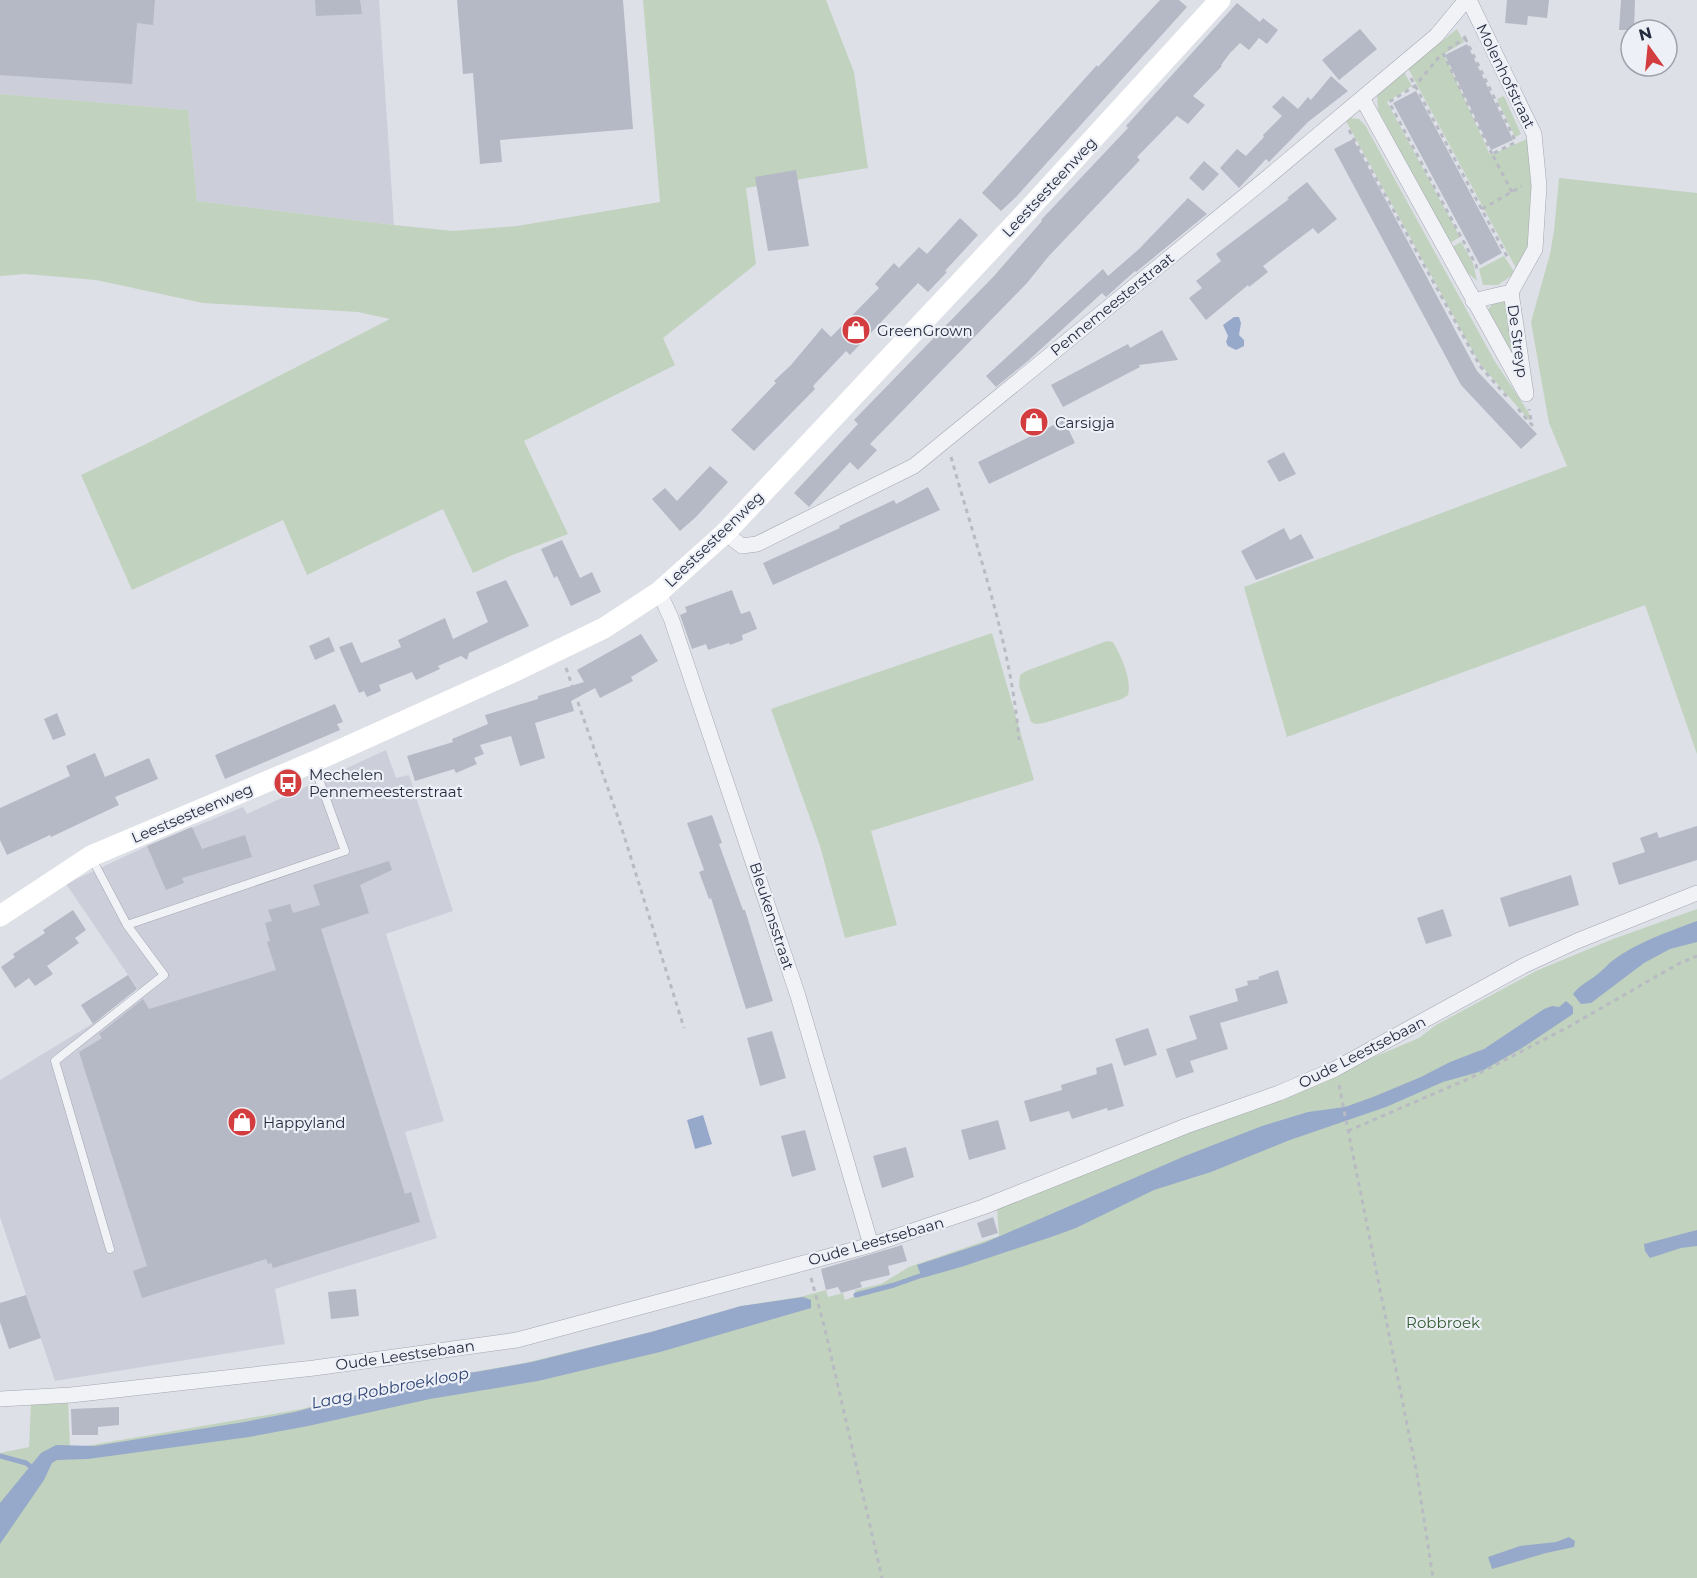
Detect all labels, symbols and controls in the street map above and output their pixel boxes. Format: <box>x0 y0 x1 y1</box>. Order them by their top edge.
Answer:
north arrow <box>1619 18 1679 78</box>
street label: Molenhofstraat <box>1472 21 1540 131</box>
text: N <box>1637 23 1654 45</box>
street label: Leestsesteenweg <box>998 133 1100 241</box>
street label: Pennemeesterstraat <box>1046 248 1178 360</box>
street label: De Streyp <box>1503 303 1533 379</box>
shop icon: GreenGrown <box>840 314 872 346</box>
place label: GreenGrown <box>877 321 973 340</box>
shop icon: Carsigja <box>1018 406 1050 438</box>
place label: Carsigja <box>1055 413 1115 432</box>
street label: Leestsesteenweg <box>661 487 767 591</box>
place label: Mechelen Pennemeesterstraat <box>309 765 463 801</box>
bus stop icon: Mechelen Pennemeesterstraat <box>272 767 304 799</box>
street label: Leestsesteenweg <box>128 779 256 847</box>
street label: Bleukensstraat <box>746 860 798 972</box>
street label: Oude Leestsebaan <box>1295 1012 1429 1092</box>
shop icon: Happyland <box>226 1106 258 1138</box>
place label: Happyland <box>263 1113 346 1132</box>
street label: Oude Leestsebaan <box>806 1213 946 1269</box>
park label: Robbroek <box>1406 1313 1480 1332</box>
street label: Oude Leestsebaan <box>334 1336 476 1374</box>
water label: Laag Robbroekloop <box>310 1363 471 1413</box>

